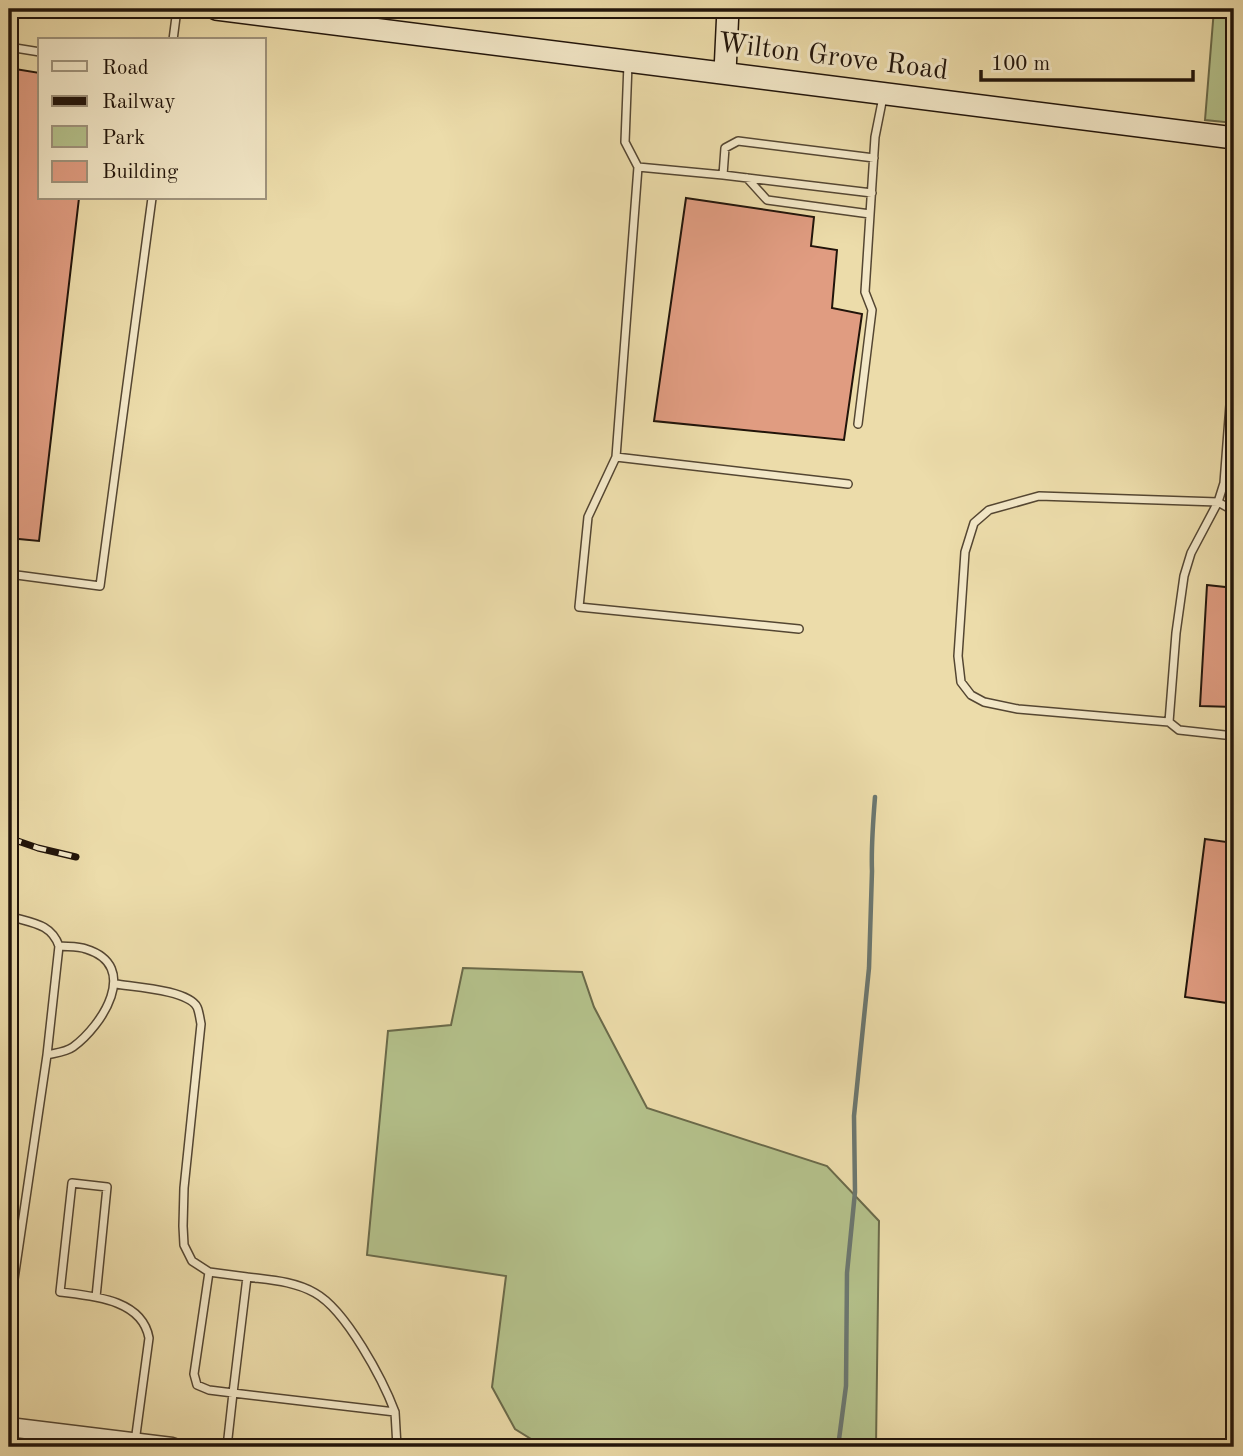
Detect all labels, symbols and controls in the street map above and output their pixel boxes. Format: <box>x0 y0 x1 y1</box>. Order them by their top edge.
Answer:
street label: Wilton Grove Road <box>716 30 950 86</box>
legend <box>38 38 266 200</box>
scale bar <box>981 38 1192 82</box>
text: 100 m <box>991 54 1050 75</box>
text: Road <box>102 58 149 79</box>
text: Railway <box>102 92 176 113</box>
text: Park <box>102 128 145 149</box>
text: Building <box>102 162 179 183</box>

